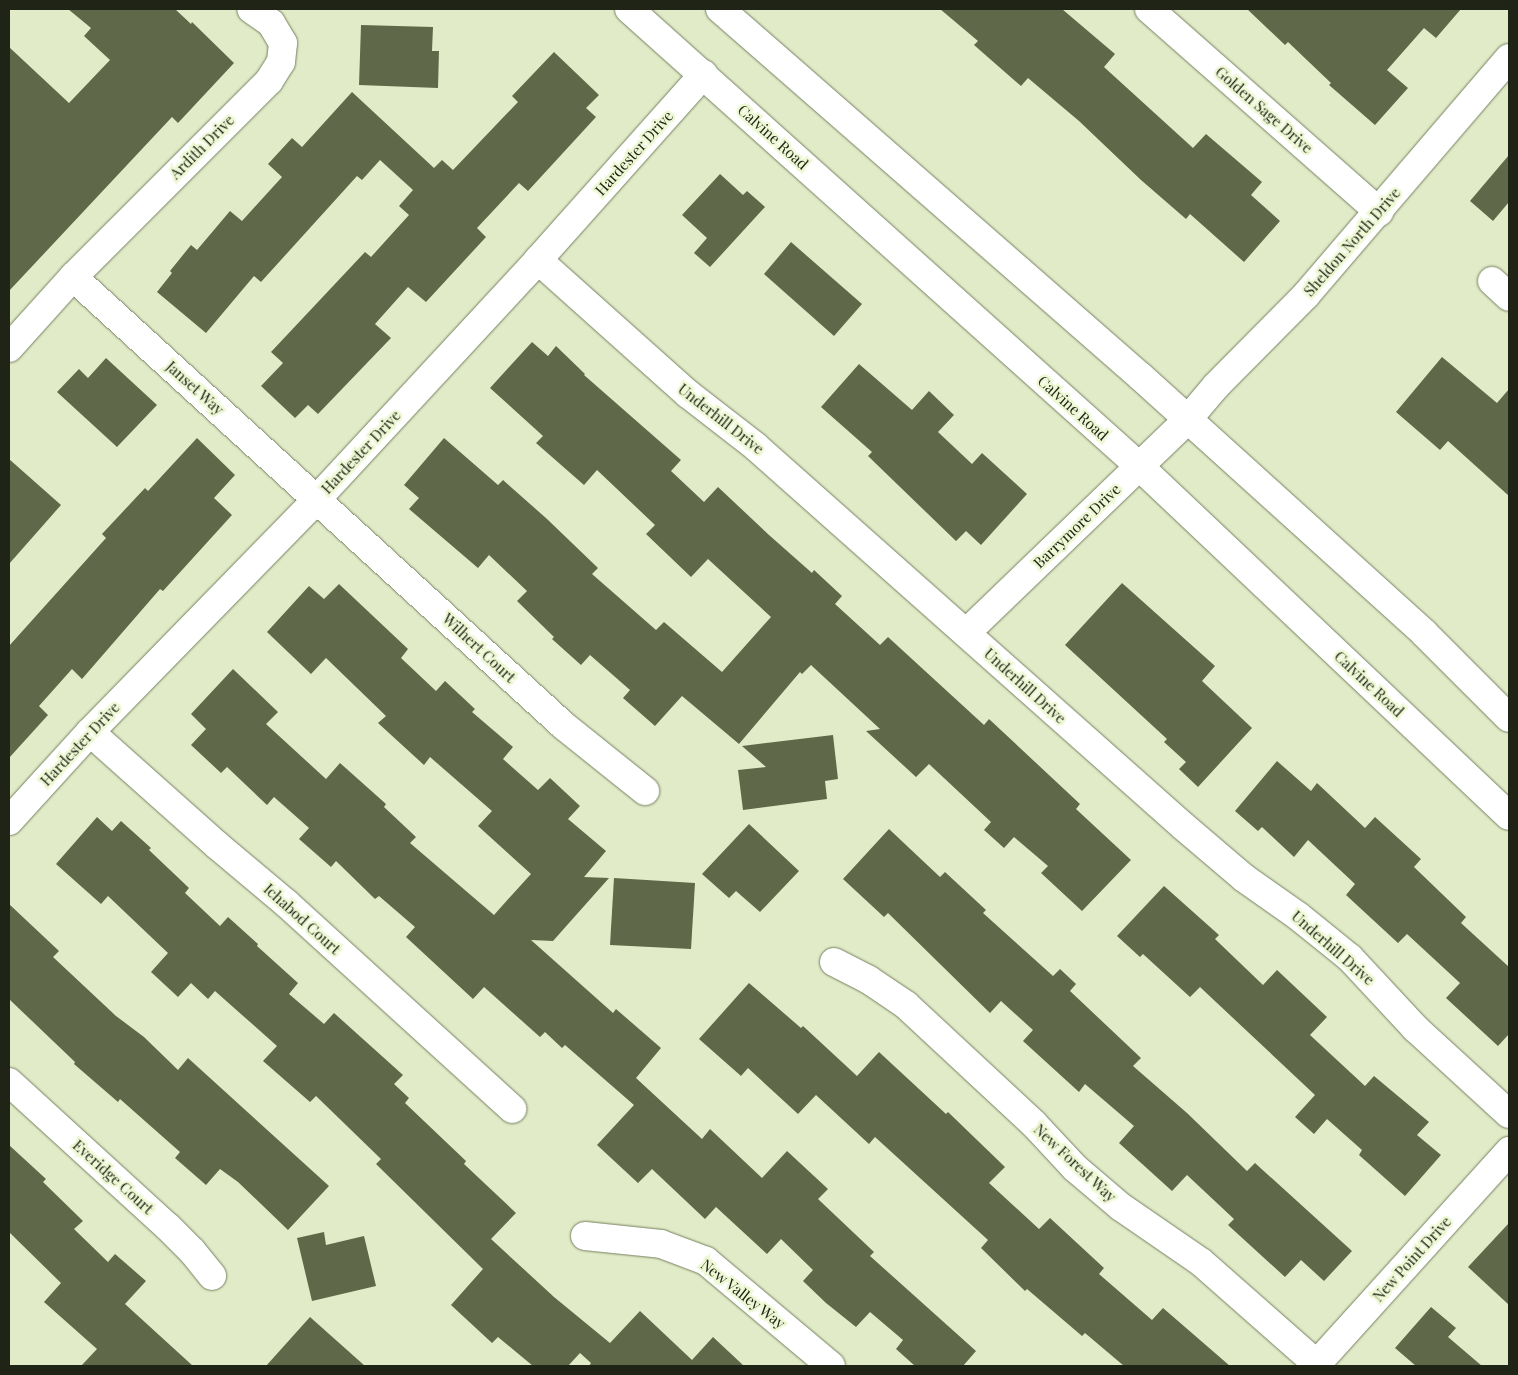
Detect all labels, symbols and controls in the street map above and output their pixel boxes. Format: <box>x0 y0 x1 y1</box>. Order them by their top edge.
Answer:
street label: Golden Sage Drive <box>1212 63 1316 157</box>
street label: Calvine Road <box>734 101 812 173</box>
street label: Hardester Drive <box>591 107 677 199</box>
street label: Ardith Drive <box>166 111 238 183</box>
street label: Sheldon North Drive <box>1300 184 1404 300</box>
street label: Janset Way <box>162 357 228 419</box>
street label: Calvine Road <box>1034 372 1112 444</box>
street label: Underhill Drive <box>675 380 767 458</box>
street label: Hardester Drive <box>318 406 404 498</box>
street label: Barrymore Drive <box>1030 480 1124 572</box>
street label: Wilhert Court <box>439 610 519 686</box>
street label: Underhill Drive <box>980 645 1070 727</box>
street label: Calvine Road <box>1331 647 1407 721</box>
street label: Hardester Drive <box>37 698 123 790</box>
street label: Ichabod Court <box>260 880 344 958</box>
street label: Underhill Drive <box>1288 907 1378 989</box>
street label: New Forest Way <box>1030 1120 1120 1206</box>
street label: Everidge Court <box>69 1136 157 1218</box>
street label: New Point Drive <box>1369 1212 1455 1306</box>
street label: New Valley Way <box>696 1255 790 1333</box>

